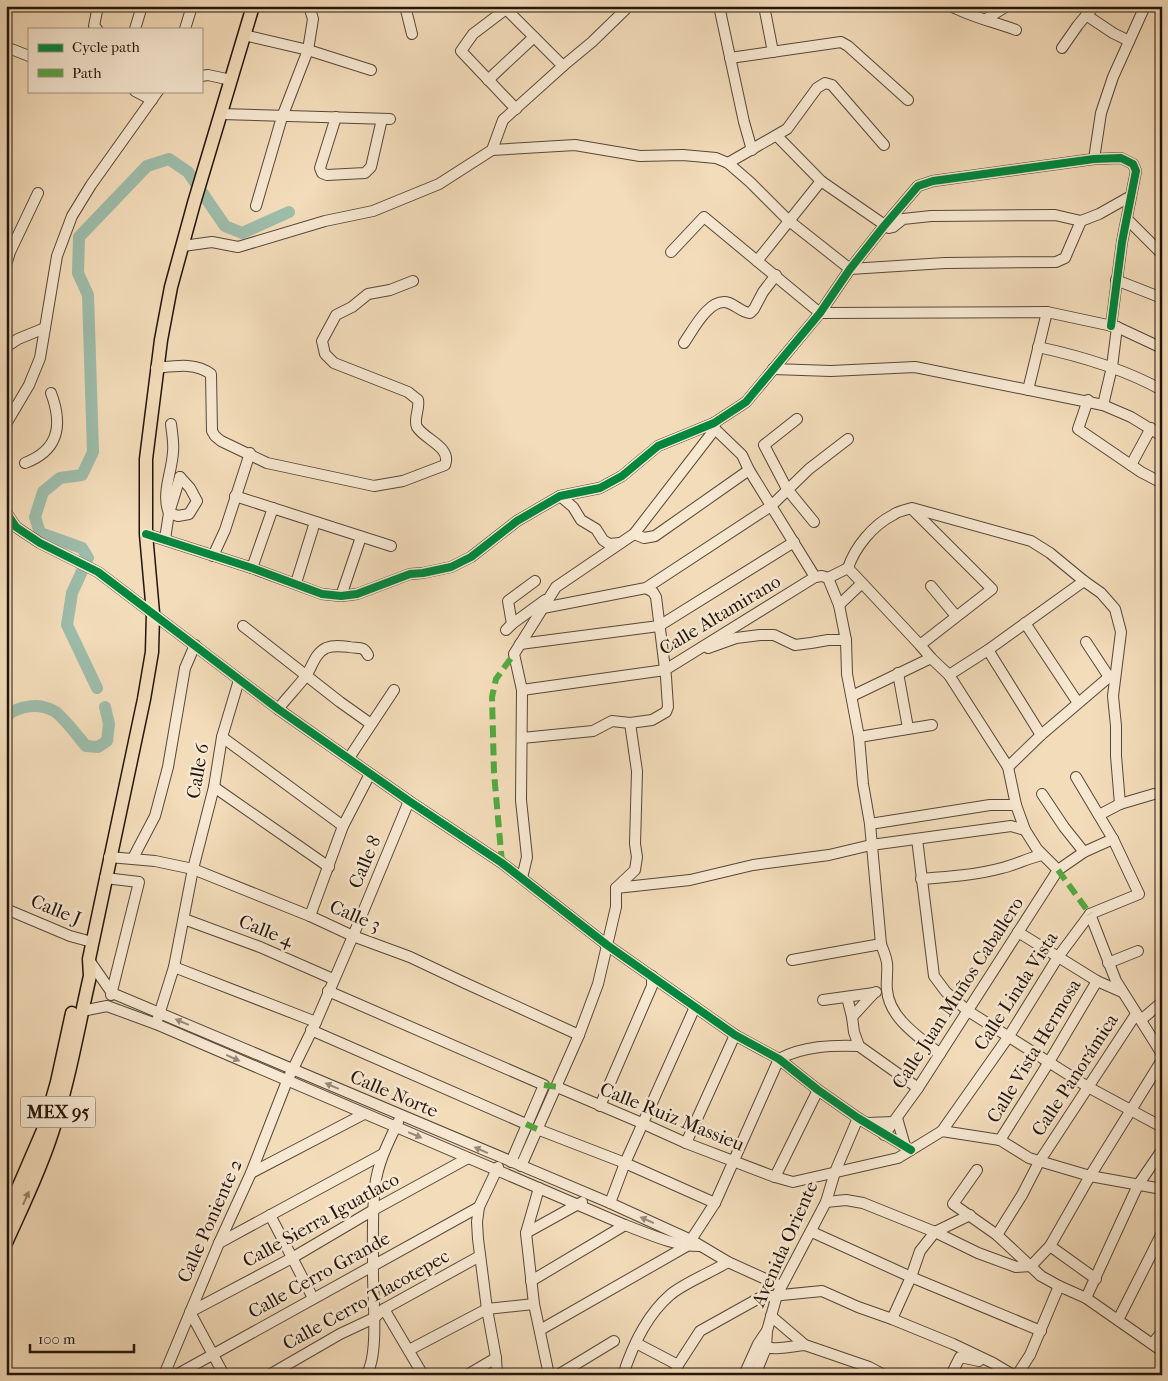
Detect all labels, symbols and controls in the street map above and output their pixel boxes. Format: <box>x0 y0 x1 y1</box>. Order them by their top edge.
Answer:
legend <box>28 28 202 92</box>
text: Cycle path <box>72 38 140 56</box>
text: Path <box>72 64 102 82</box>
street label: Calle Altamirano <box>655 570 785 660</box>
street label: Calle 6 <box>182 741 214 800</box>
street label: Calle 8 <box>344 832 386 892</box>
street label: Calle J <box>28 890 84 930</box>
street label: Calle Juan Muños Caballero <box>888 893 1028 1093</box>
street label: Calle 3 <box>326 895 384 937</box>
street label: Calle 4 <box>236 910 297 952</box>
street label: Calle Linda Vista <box>969 927 1063 1054</box>
street label: Calle Vista Hermosa <box>982 975 1086 1127</box>
street label: Calle Panorámica <box>1027 1010 1123 1140</box>
one-way arrow <box>175 1017 189 1025</box>
one-way arrow <box>226 1054 240 1062</box>
street label: Calle Norte <box>347 1066 441 1122</box>
street label: Calle Ruiz Massieu <box>597 1078 748 1156</box>
one-way arrow <box>324 1082 339 1090</box>
road number: MEX 95 <box>20 1096 96 1128</box>
one-way arrow <box>408 1132 422 1140</box>
one-way arrow <box>474 1145 488 1153</box>
street label: Calle Poniente 2 <box>173 1156 247 1286</box>
street label: Calle Sierra Iguatlaco <box>239 1168 403 1272</box>
street label: Avenida Oriente <box>747 1178 823 1311</box>
one-way arrow <box>22 1191 30 1205</box>
one-way arrow <box>640 1215 654 1223</box>
street label: Calle Cerro Grande <box>244 1227 394 1323</box>
street label: Calle Cerro Tlacotepec <box>279 1245 453 1355</box>
scale bar <box>30 1321 134 1353</box>
text: 100 m <box>38 1330 76 1348</box>

